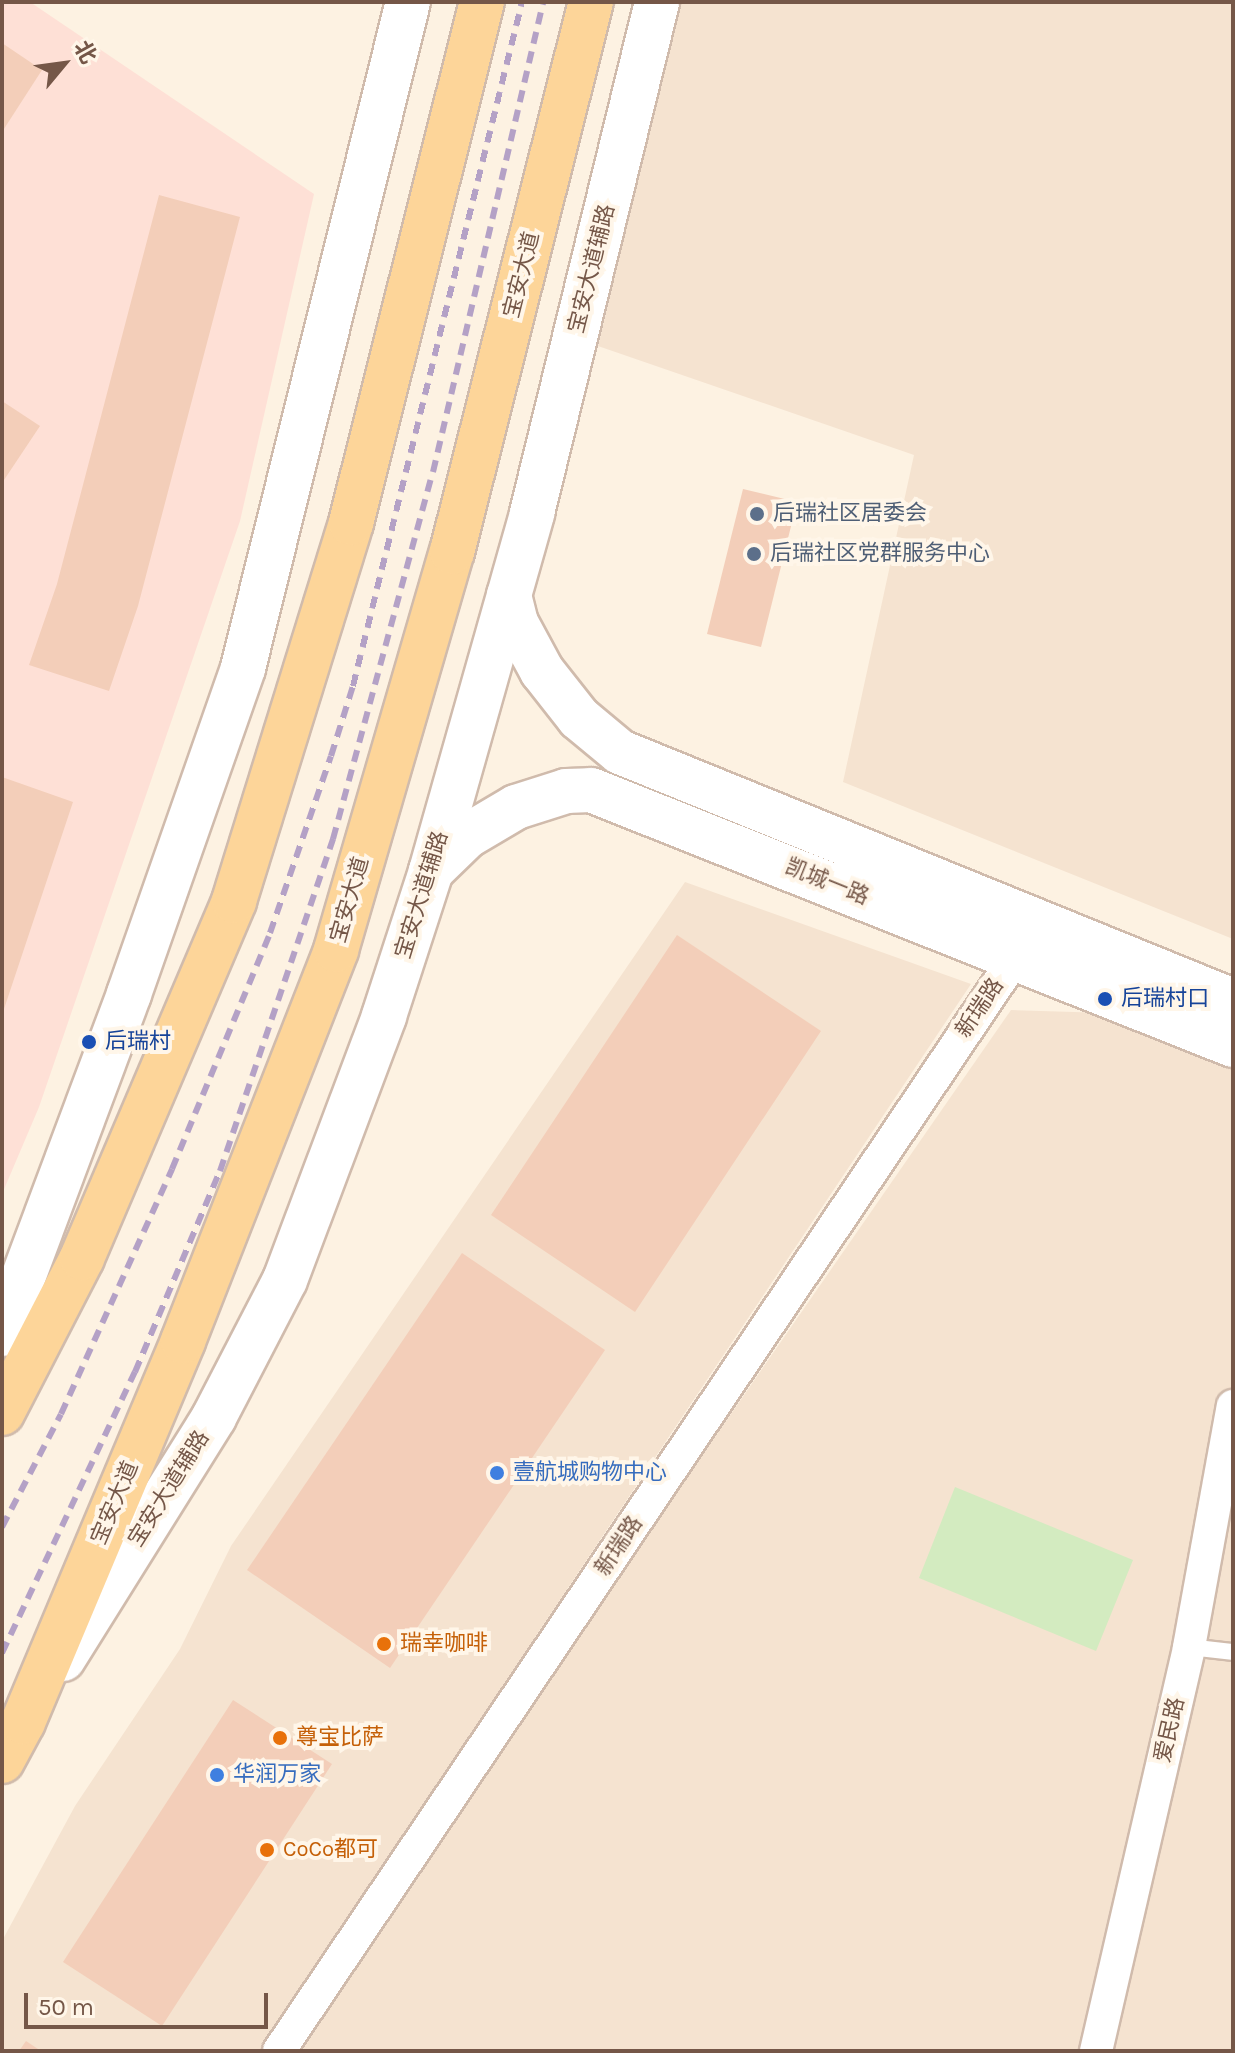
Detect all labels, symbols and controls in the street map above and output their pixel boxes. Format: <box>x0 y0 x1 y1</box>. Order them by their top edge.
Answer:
north arrow <box>24 24 104 104</box>
text: 北 <box>68 36 102 68</box>
street label: 宝安大道辅路 <box>563 202 621 336</box>
street label: 宝安大道 <box>499 229 545 321</box>
place label: 后瑞社区居委会 <box>773 501 927 527</box>
marker: 后瑞社区居委会 <box>748 505 766 523</box>
place label: 后瑞社区党群服务中心 <box>770 541 990 567</box>
marker: 后瑞社区党群服务中心 <box>745 545 763 563</box>
street label: 宝安大道辅路 <box>390 828 454 962</box>
street label: 凯城一路 <box>781 853 873 911</box>
street label: 宝安大道 <box>325 854 375 946</box>
street label: 新瑞路 <box>951 973 1009 1043</box>
place label: 后瑞村口 <box>1121 986 1209 1012</box>
marker: 后瑞村口 <box>1096 990 1114 1008</box>
place label: 后瑞村 <box>105 1029 171 1055</box>
marker: 后瑞村 <box>80 1033 98 1051</box>
street label: 宝安大道辅路 <box>123 1426 215 1552</box>
street label: 宝安大道 <box>86 1457 144 1549</box>
place label: 壹航城购物中心 <box>513 1460 667 1486</box>
marker: 壹航城购物中心 <box>488 1464 506 1482</box>
street label: 新瑞路 <box>590 1511 648 1581</box>
place label: 瑞幸咖啡 <box>400 1631 488 1657</box>
marker: 瑞幸咖啡 <box>375 1635 393 1653</box>
street label: 爱民路 <box>1150 1695 1190 1765</box>
place label: 尊宝比萨 <box>296 1725 384 1751</box>
marker: 尊宝比萨 <box>271 1729 289 1747</box>
place label: 华润万家 <box>233 1762 321 1788</box>
marker: 华润万家 <box>208 1766 226 1784</box>
place label: CoCo都可 <box>283 1837 378 1863</box>
marker: CoCo都可 <box>258 1841 276 1859</box>
scale bar <box>28 1977 272 2027</box>
text: 50 m <box>38 1993 94 2021</box>

